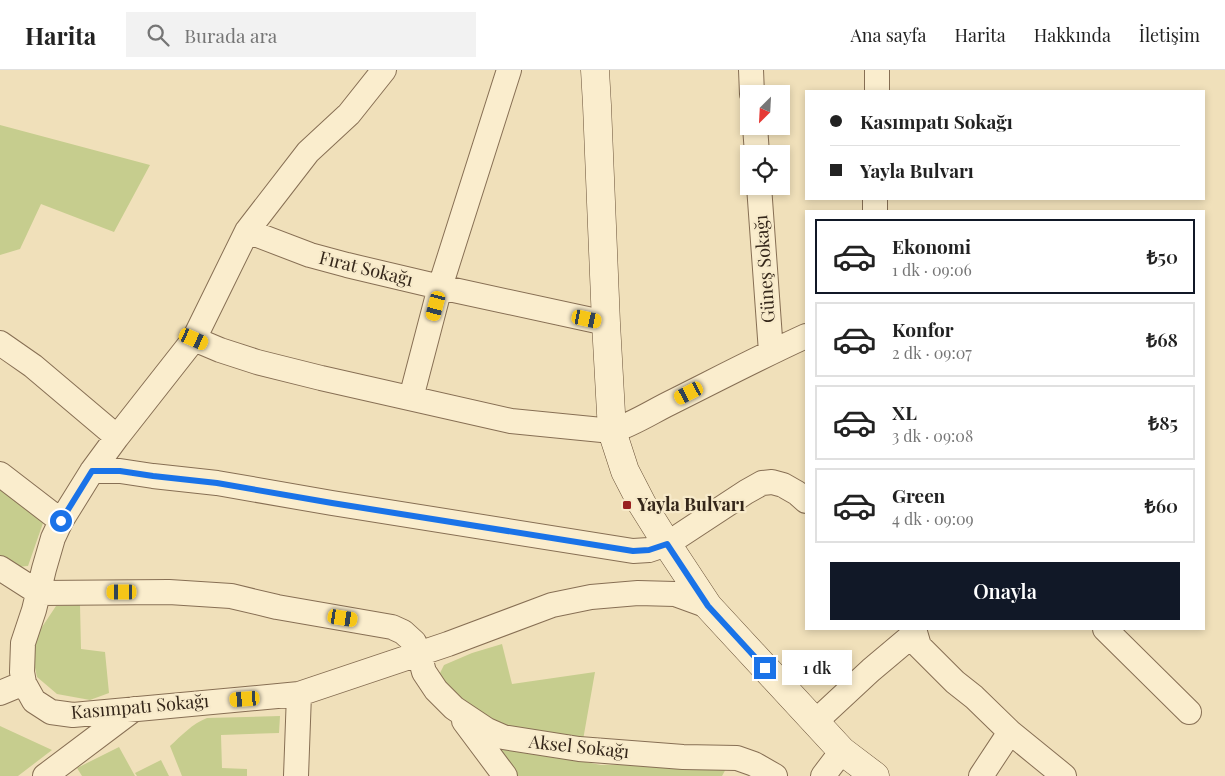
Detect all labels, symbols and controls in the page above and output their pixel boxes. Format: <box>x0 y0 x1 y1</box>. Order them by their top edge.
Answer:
search box <box>126 12 476 57</box>
text: Harita <box>25 19 96 51</box>
icon: search <box>144 21 172 49</box>
text: Burada ara <box>184 22 277 48</box>
text: Ana sayfa <box>850 23 927 47</box>
text: Harita <box>955 23 1006 47</box>
text: Hakkında <box>1034 23 1111 47</box>
text: İletişim <box>1139 23 1200 47</box>
north arrow <box>740 85 790 135</box>
map controls <box>740 85 790 195</box>
text: Kasımpatı Sokağı <box>860 108 1013 134</box>
button: locate <box>740 145 790 195</box>
text: Yayla Bulvarı <box>860 157 974 183</box>
street label: Güneş Sokağı <box>748 214 780 324</box>
text: Ekonomi <box>892 233 971 259</box>
icon: car <box>832 234 877 279</box>
text: ₺50 <box>1147 243 1178 269</box>
street label: Fırat Sokağı <box>317 245 416 291</box>
text: 1 dk · 09:06 <box>892 259 972 280</box>
car <box>424 290 447 322</box>
car <box>570 309 603 329</box>
text: Konfor <box>892 316 954 342</box>
icon: car <box>832 317 877 362</box>
car <box>177 326 210 352</box>
text: ₺68 <box>1146 326 1178 352</box>
text: 2 dk · 09:07 <box>892 342 972 363</box>
car <box>672 380 705 406</box>
text: XL <box>892 399 917 425</box>
icon: car <box>832 400 877 445</box>
text: ₺85 <box>1148 409 1178 435</box>
text: 3 dk · 09:08 <box>892 425 973 446</box>
text: Green <box>892 482 945 508</box>
icon: car <box>832 483 877 528</box>
place label: Yayla Bulvarı <box>636 492 745 516</box>
text: ₺60 <box>1145 492 1178 518</box>
marker: Yayla Bulvarı <box>621 499 633 511</box>
text: 4 dk · 09:09 <box>892 508 974 529</box>
route start <box>50 510 72 532</box>
button: Onayla <box>830 562 1180 620</box>
car <box>107 585 137 600</box>
car <box>327 608 358 628</box>
callout: 1 dk <box>782 650 852 686</box>
route end <box>754 657 776 679</box>
text: 1 dk <box>803 657 831 678</box>
street label: Kasımpatı Sokağı <box>70 688 210 724</box>
car <box>229 690 260 708</box>
street label: Aksel Sokağı <box>527 729 631 763</box>

